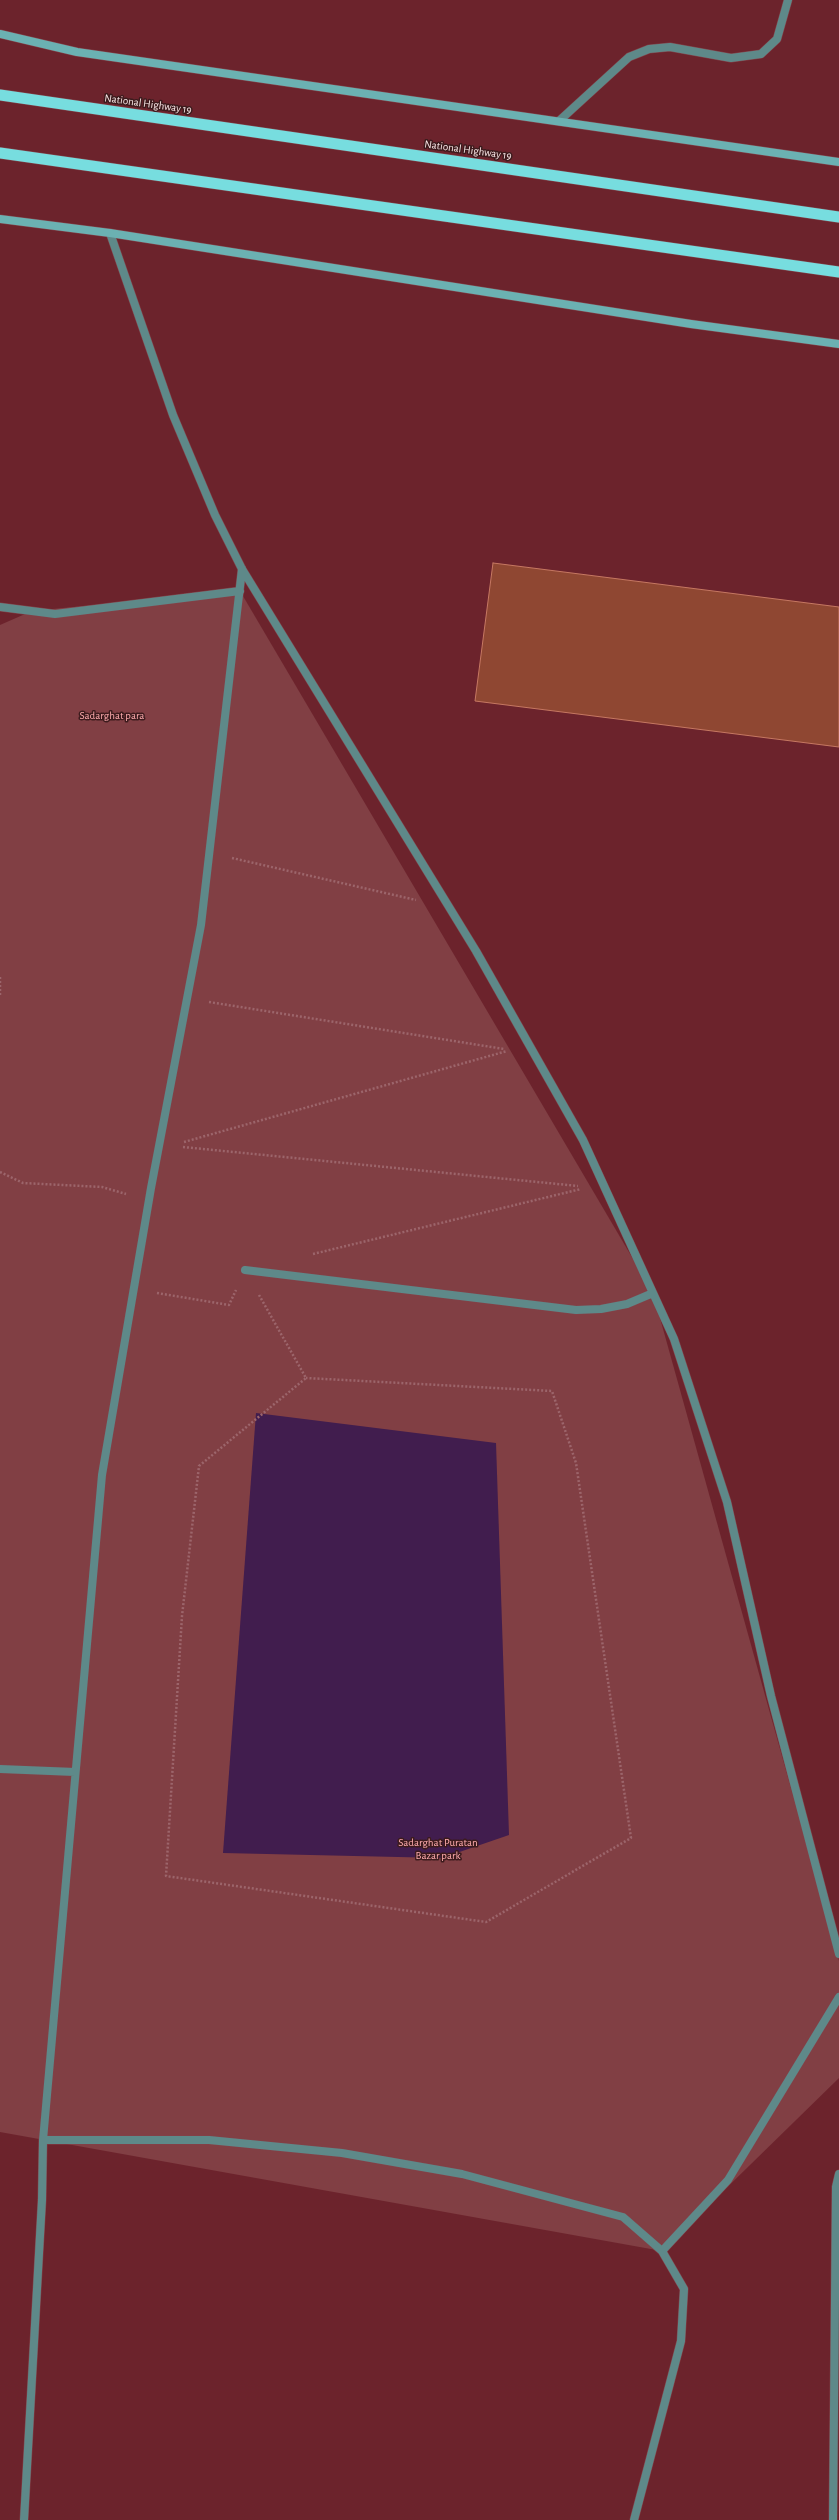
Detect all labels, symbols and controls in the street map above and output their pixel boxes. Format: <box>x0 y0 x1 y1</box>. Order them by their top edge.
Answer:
street label: National Highway 19 <box>104 91 192 117</box>
street label: National Highway 19 <box>424 137 512 163</box>
park label: Sadarghat para <box>80 709 144 723</box>
park label: Sadarghat Puratan Bazar park <box>398 1836 478 1862</box>

